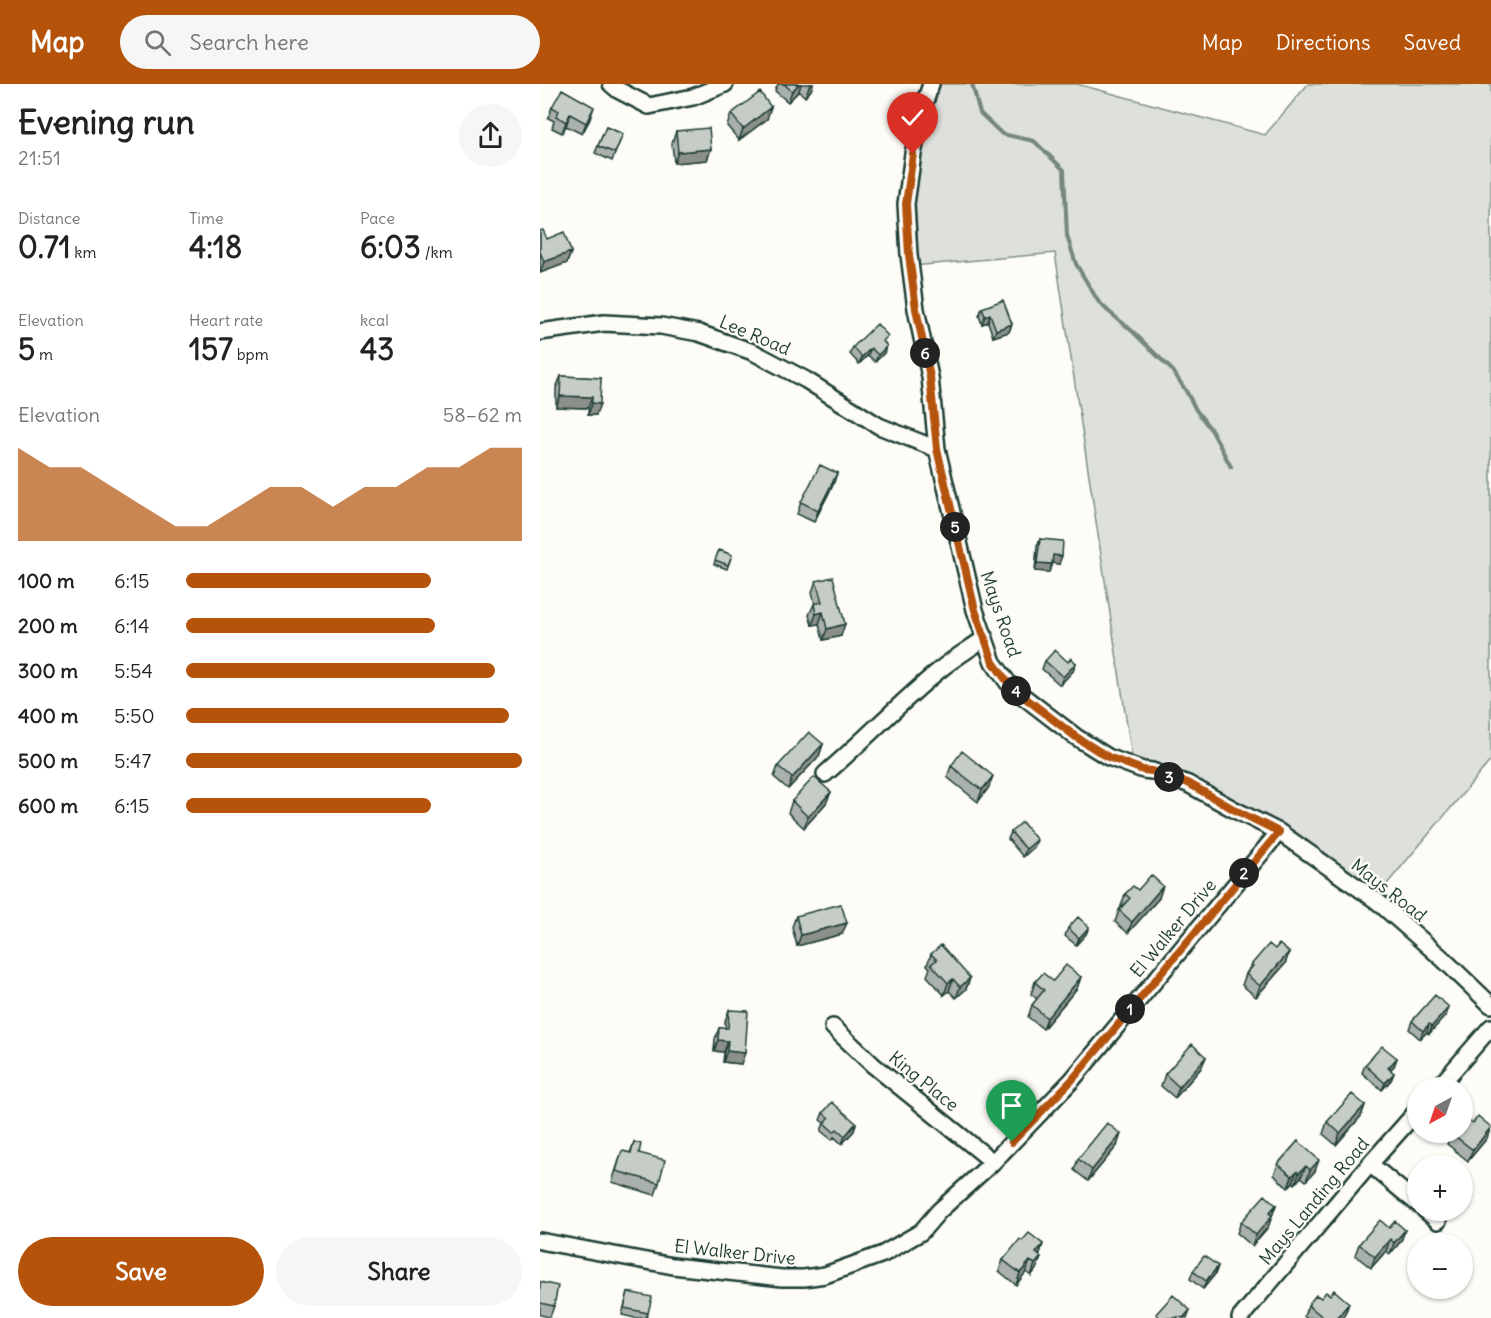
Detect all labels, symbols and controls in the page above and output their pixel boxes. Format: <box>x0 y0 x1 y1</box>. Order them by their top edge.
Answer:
search box <box>120 15 540 69</box>
text: Map <box>30 24 84 60</box>
icon: search <box>141 26 174 59</box>
text: Search here <box>189 28 309 56</box>
text: Map <box>1202 29 1243 56</box>
text: Directions <box>1276 29 1370 56</box>
text: Saved <box>1403 29 1461 56</box>
pin <box>887 92 938 154</box>
text: Evening run <box>18 101 194 143</box>
icon: check <box>896 101 929 134</box>
button: share <box>459 104 522 167</box>
text: 21:51 <box>18 145 61 170</box>
text: Distance <box>18 208 80 228</box>
text: Time <box>189 208 224 228</box>
text: Pace <box>360 208 395 228</box>
text: 0.71 <box>18 228 71 266</box>
text: 4:18 <box>189 228 242 266</box>
text: 6:03 <box>360 228 421 266</box>
text: km <box>71 242 97 262</box>
text: /km <box>421 242 453 262</box>
text: Elevation <box>18 310 84 330</box>
text: Heart rate <box>189 310 263 330</box>
text: kcal <box>360 310 389 330</box>
street label: Lee Road <box>716 310 794 360</box>
text: 5 <box>18 330 35 368</box>
text: 157 <box>189 330 233 368</box>
text: 43 <box>360 330 394 368</box>
pin: 6 <box>910 338 940 368</box>
text: 6 <box>920 343 930 363</box>
text: m <box>35 344 53 364</box>
text: bpm <box>233 344 269 364</box>
text: Elevation <box>18 402 100 427</box>
text: 58–62 m <box>443 402 522 427</box>
pin: 5 <box>940 512 970 542</box>
text: 5 <box>950 517 960 537</box>
text: 100 m <box>18 568 75 593</box>
text: 6:15 <box>114 568 150 593</box>
street label: Mays Road <box>976 568 1027 660</box>
text: 200 m <box>18 613 78 638</box>
text: 6:14 <box>114 613 150 638</box>
text: 300 m <box>18 658 78 683</box>
text: 5:54 <box>114 658 153 683</box>
pin: 4 <box>1001 676 1031 706</box>
text: 4 <box>1011 681 1021 701</box>
text: 400 m <box>18 703 78 728</box>
text: 5:50 <box>114 703 155 728</box>
text: 500 m <box>18 748 78 773</box>
text: 5:47 <box>114 748 151 773</box>
pin: 3 <box>1154 762 1184 792</box>
text: 3 <box>1164 767 1174 787</box>
text: 600 m <box>18 793 78 818</box>
text: 6:15 <box>114 793 150 818</box>
street label: Mays Road <box>1347 853 1432 927</box>
pin: 2 <box>1229 858 1259 888</box>
text: 2 <box>1240 863 1248 883</box>
street label: El Walker Drive <box>1125 874 1221 982</box>
pin: 1 <box>1115 994 1145 1024</box>
text: 1 <box>1127 999 1133 1019</box>
street label: King Place <box>884 1046 964 1116</box>
north arrow <box>1407 1077 1473 1143</box>
map controls <box>1407 1077 1473 1299</box>
pin <box>986 1080 1037 1142</box>
icon: arrive <box>995 1089 1028 1122</box>
street label: Mays Landing Road <box>1254 1132 1374 1269</box>
button: + <box>1407 1155 1473 1221</box>
button: − <box>1407 1233 1473 1299</box>
street label: El Walker Drive <box>673 1234 797 1270</box>
button: Save <box>18 1237 264 1306</box>
button: Share <box>276 1237 522 1306</box>

